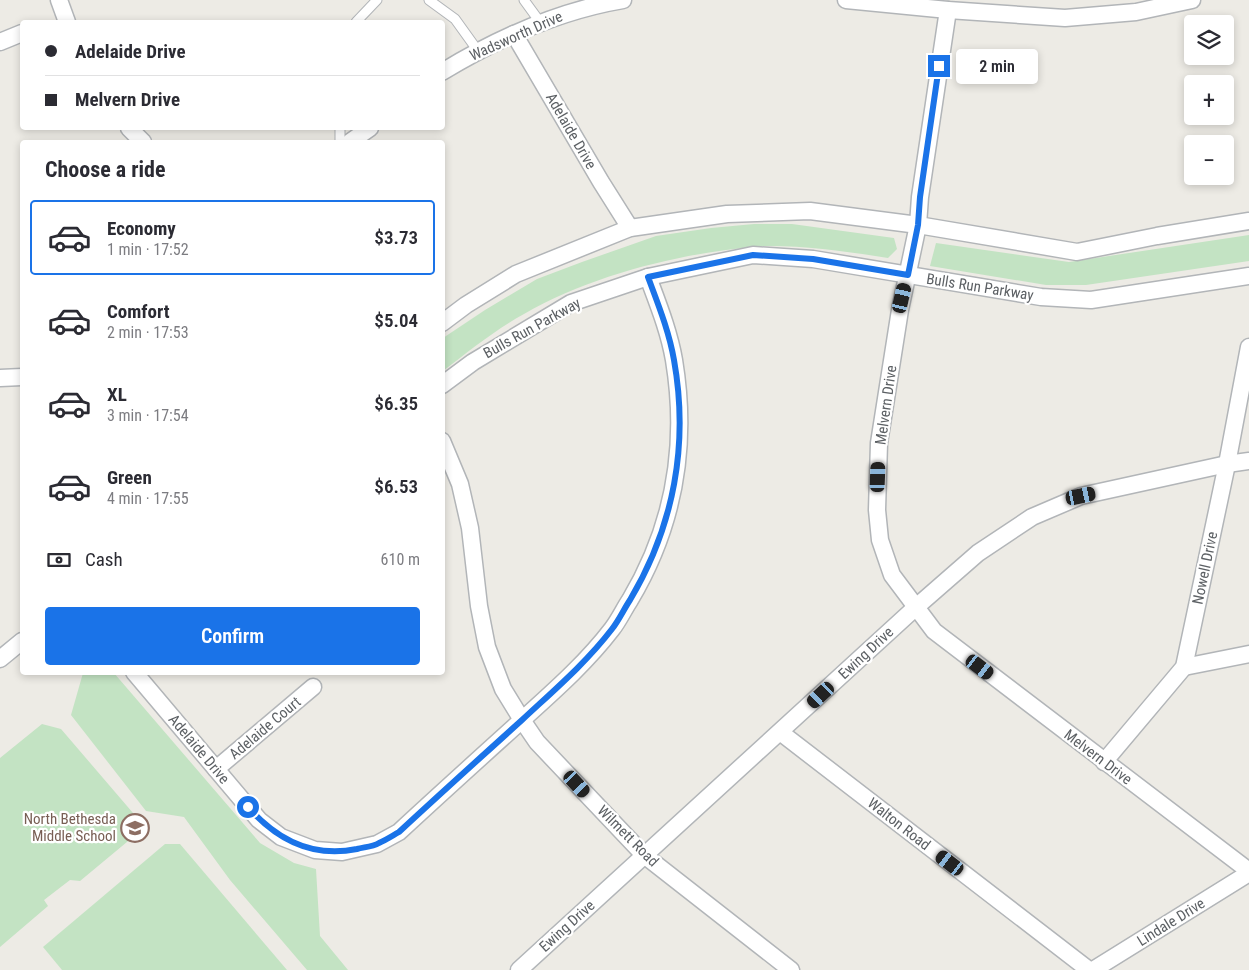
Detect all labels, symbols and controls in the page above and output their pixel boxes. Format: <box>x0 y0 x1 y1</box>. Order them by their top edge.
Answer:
street label: Wadsworth Drive <box>467 7 565 65</box>
map controls <box>1184 15 1234 185</box>
button: layers <box>1184 15 1234 65</box>
text: Adelaide Drive <box>75 40 186 63</box>
callout: 2 min <box>956 48 1039 84</box>
route end <box>928 55 950 77</box>
text: 2 min <box>979 57 1015 76</box>
button: + <box>1184 75 1234 125</box>
text: Melvern Drive <box>75 88 180 111</box>
street label: Adelaide Drive <box>542 90 600 172</box>
button: − <box>1184 135 1234 185</box>
text: Choose a ride <box>45 157 166 182</box>
icon: car <box>47 215 92 260</box>
text: Economy <box>107 217 176 240</box>
text: $3.73 <box>374 226 418 249</box>
text: 1 min · 17:52 <box>107 240 189 259</box>
street label: Bulls Run Parkway <box>925 270 1035 304</box>
car <box>891 282 912 314</box>
street label: Bulls Run Parkway <box>480 294 584 362</box>
icon: car <box>47 298 92 343</box>
text: Comfort <box>107 300 170 323</box>
text: $5.04 <box>374 309 418 332</box>
text: 2 min · 17:53 <box>107 323 189 342</box>
street label: Melvern Drive <box>871 364 901 446</box>
icon: car <box>47 381 92 426</box>
text: XL <box>107 383 127 406</box>
text: $6.35 <box>374 392 418 415</box>
text: 3 min · 17:54 <box>107 406 189 425</box>
car <box>869 462 886 492</box>
icon: car <box>47 464 92 509</box>
text: Green <box>107 466 152 489</box>
text: $6.53 <box>374 475 418 498</box>
car <box>1064 486 1097 506</box>
text: 4 min · 17:55 <box>107 489 189 508</box>
street label: Nowell Drive <box>1189 530 1221 606</box>
icon: cash <box>45 546 73 574</box>
text: Cash <box>85 548 123 571</box>
text: 610 m <box>381 550 420 569</box>
button: Confirm <box>45 607 420 665</box>
street label: Ewing Drive <box>835 623 897 683</box>
car <box>963 652 996 682</box>
car <box>804 679 837 711</box>
street label: Adelaide Court <box>226 693 304 763</box>
street label: Adelaide Drive <box>165 711 233 787</box>
street label: Melvern Drive <box>1060 726 1136 788</box>
car <box>561 768 592 800</box>
street label: Walton Road <box>864 794 934 854</box>
route start <box>237 796 259 818</box>
street label: Wilmett Road <box>594 802 662 870</box>
place label: North Bethesda Middle School <box>24 810 116 845</box>
school or university icon: North Bethesda Middle School <box>120 813 150 843</box>
car <box>933 848 966 878</box>
street label: Lindale Drive <box>1134 894 1208 950</box>
street label: Ewing Drive <box>536 896 598 956</box>

